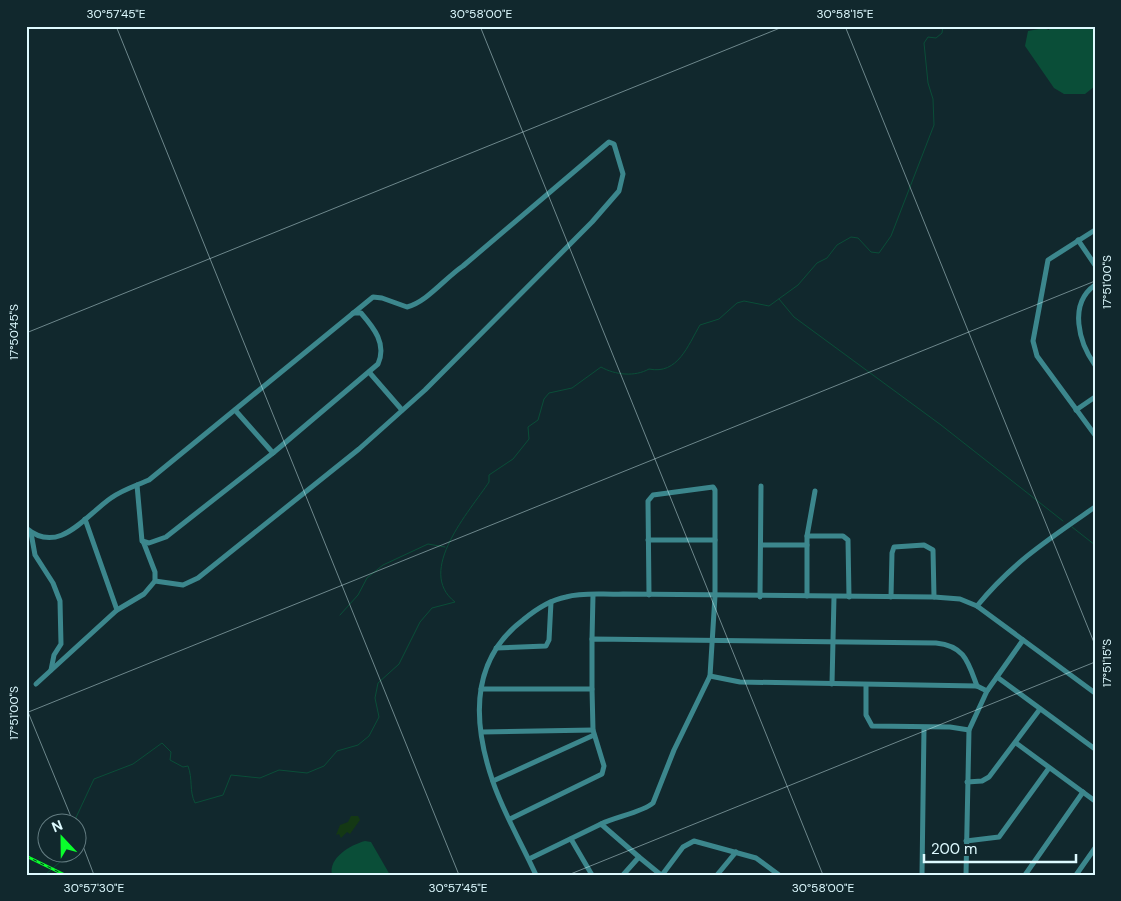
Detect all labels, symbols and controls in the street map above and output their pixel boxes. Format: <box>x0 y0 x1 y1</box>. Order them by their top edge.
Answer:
text: 30°57'45"E <box>86 6 146 22</box>
text: 30°58'00"E <box>450 6 513 22</box>
text: 30°58'15"E <box>816 6 874 22</box>
text: 17°51'00"S <box>1099 255 1115 309</box>
text: 17°50'45"S <box>6 304 22 360</box>
text: 17°51'15"S <box>1099 639 1115 687</box>
text: 17°51'00"S <box>6 686 22 740</box>
north arrow <box>38 814 88 864</box>
text: N <box>49 816 65 836</box>
scale bar <box>924 831 1076 863</box>
text: 200 m <box>931 839 977 859</box>
text: 30°57'30"E <box>64 880 125 896</box>
text: 30°57'45"E <box>428 880 488 896</box>
text: 30°58'00"E <box>792 880 855 896</box>

